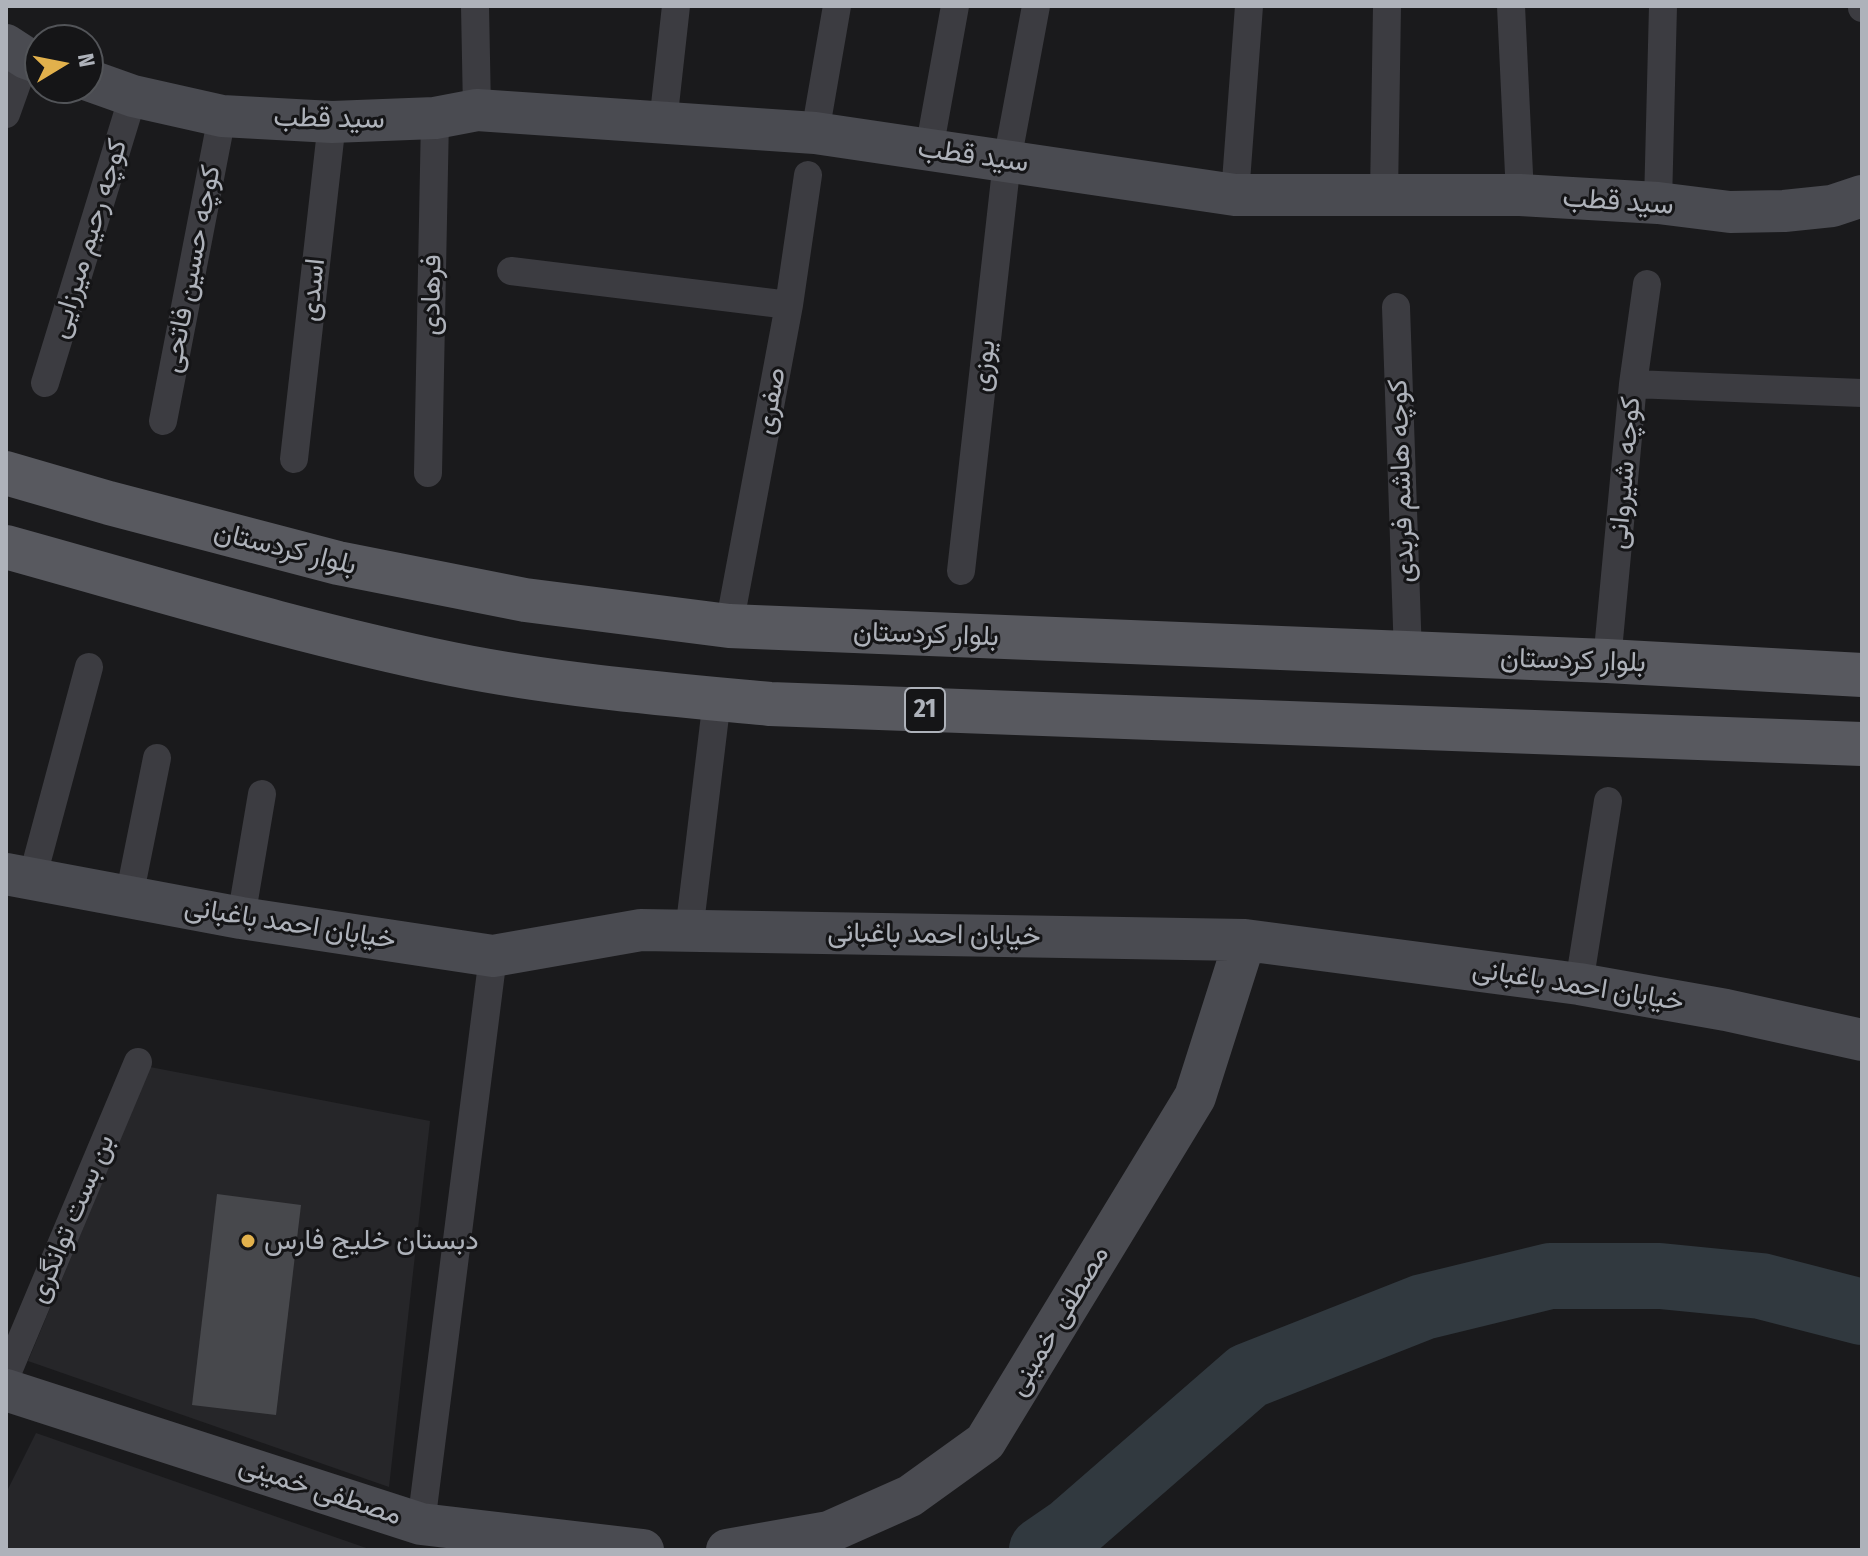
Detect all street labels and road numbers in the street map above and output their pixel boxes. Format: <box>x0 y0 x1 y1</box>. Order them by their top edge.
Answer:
street label: سید قطب <box>273 101 385 137</box>
street label: سید قطب <box>915 132 1031 180</box>
street label: کوچه رحیم میرزایی <box>43 135 135 343</box>
street label: کوچه حسین فاتحی <box>155 162 229 376</box>
street label: سید قطب <box>1561 181 1675 223</box>
street label: فرهادی <box>414 254 450 336</box>
street label: اسدی <box>293 257 333 323</box>
street label: یوزی <box>965 338 1003 394</box>
street label: صفری <box>748 364 794 438</box>
street label: کوچه هاشم فربدی <box>1382 379 1422 583</box>
street label: کوچه شیروانی <box>1602 395 1648 551</box>
street label: بلوار کردستان <box>210 515 360 583</box>
street label: بلوار کردستان <box>853 616 999 654</box>
street label: بلوار کردستان <box>1500 642 1646 680</box>
road number: 21 <box>905 688 945 732</box>
street label: خیابان احمد باغبانی <box>182 891 398 957</box>
street label: خیابان احمد باغبانی <box>827 916 1041 954</box>
street label: خیابان احمد باغبانی <box>1470 953 1686 1019</box>
street label: بن بست توانگری <box>21 1130 123 1308</box>
street label: مصطفی خمینی <box>1001 1240 1117 1402</box>
street label: مصطفی خمینی <box>234 1449 406 1533</box>

